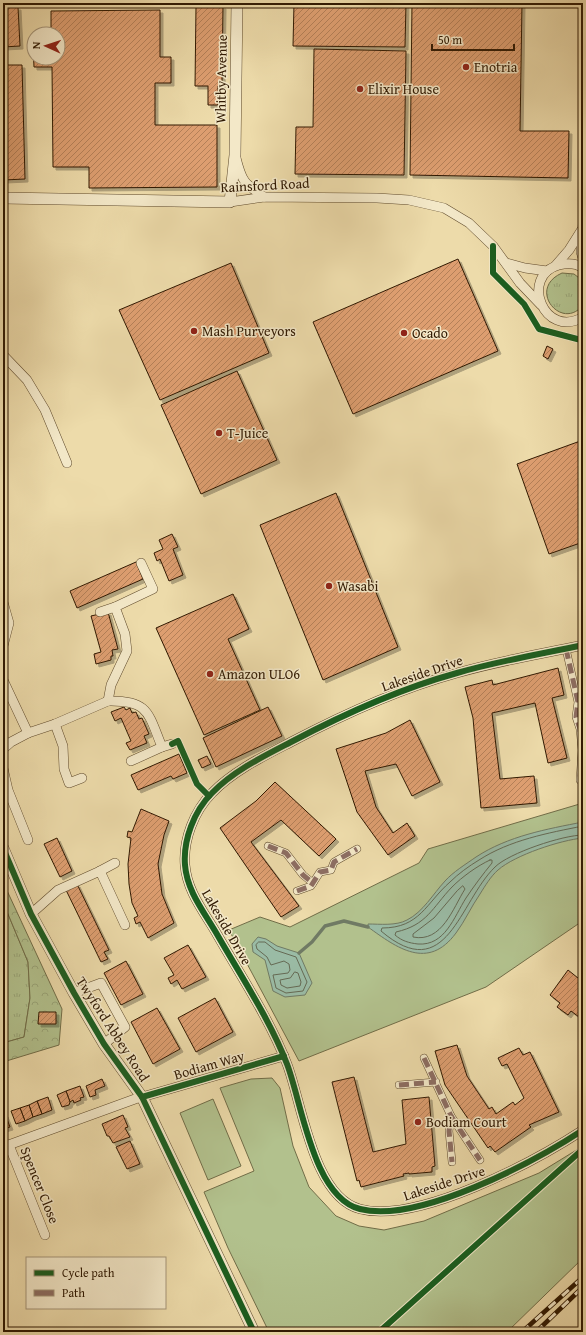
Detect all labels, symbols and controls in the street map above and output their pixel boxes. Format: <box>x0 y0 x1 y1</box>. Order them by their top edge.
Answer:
north arrow <box>26 26 66 66</box>
scale bar <box>432 26 514 52</box>
text: 50 m <box>438 31 462 48</box>
street label: Whitby Avenue <box>210 34 232 124</box>
text: N <box>28 41 44 50</box>
place label: Enotria <box>474 57 518 77</box>
marker: Enotria <box>461 62 471 72</box>
place label: Elixir House <box>368 79 439 99</box>
marker: Elixir House <box>355 84 365 94</box>
street label: Rainsford Road <box>220 173 311 197</box>
place label: Mash Purveyors <box>202 321 296 341</box>
place label: Ocado <box>412 323 448 343</box>
marker: Mash Purveyors <box>189 326 199 336</box>
marker: Ocado <box>399 328 409 338</box>
place label: T-Juice <box>227 423 269 443</box>
marker: T-Juice <box>214 428 224 438</box>
place label: Wasabi <box>337 576 378 596</box>
marker: Wasabi <box>324 581 334 591</box>
street label: Lakeside Drive <box>379 650 466 696</box>
place label: Amazon ULO6 <box>218 664 300 684</box>
marker: Amazon ULO6 <box>205 669 215 679</box>
street label: Lakeside Drive <box>197 885 257 969</box>
street label: Twyford Abbey Road <box>72 973 155 1086</box>
street label: Bodiam Way <box>171 1045 247 1085</box>
place label: Bodiam Court <box>426 1112 507 1132</box>
marker: Bodiam Court <box>413 1117 423 1127</box>
street label: Spencer Close <box>16 1144 65 1227</box>
street label: Lakeside Drive <box>401 1160 488 1206</box>
legend <box>26 1257 166 1309</box>
text: Cycle path <box>62 1264 115 1281</box>
text: Path <box>62 1284 85 1301</box>

